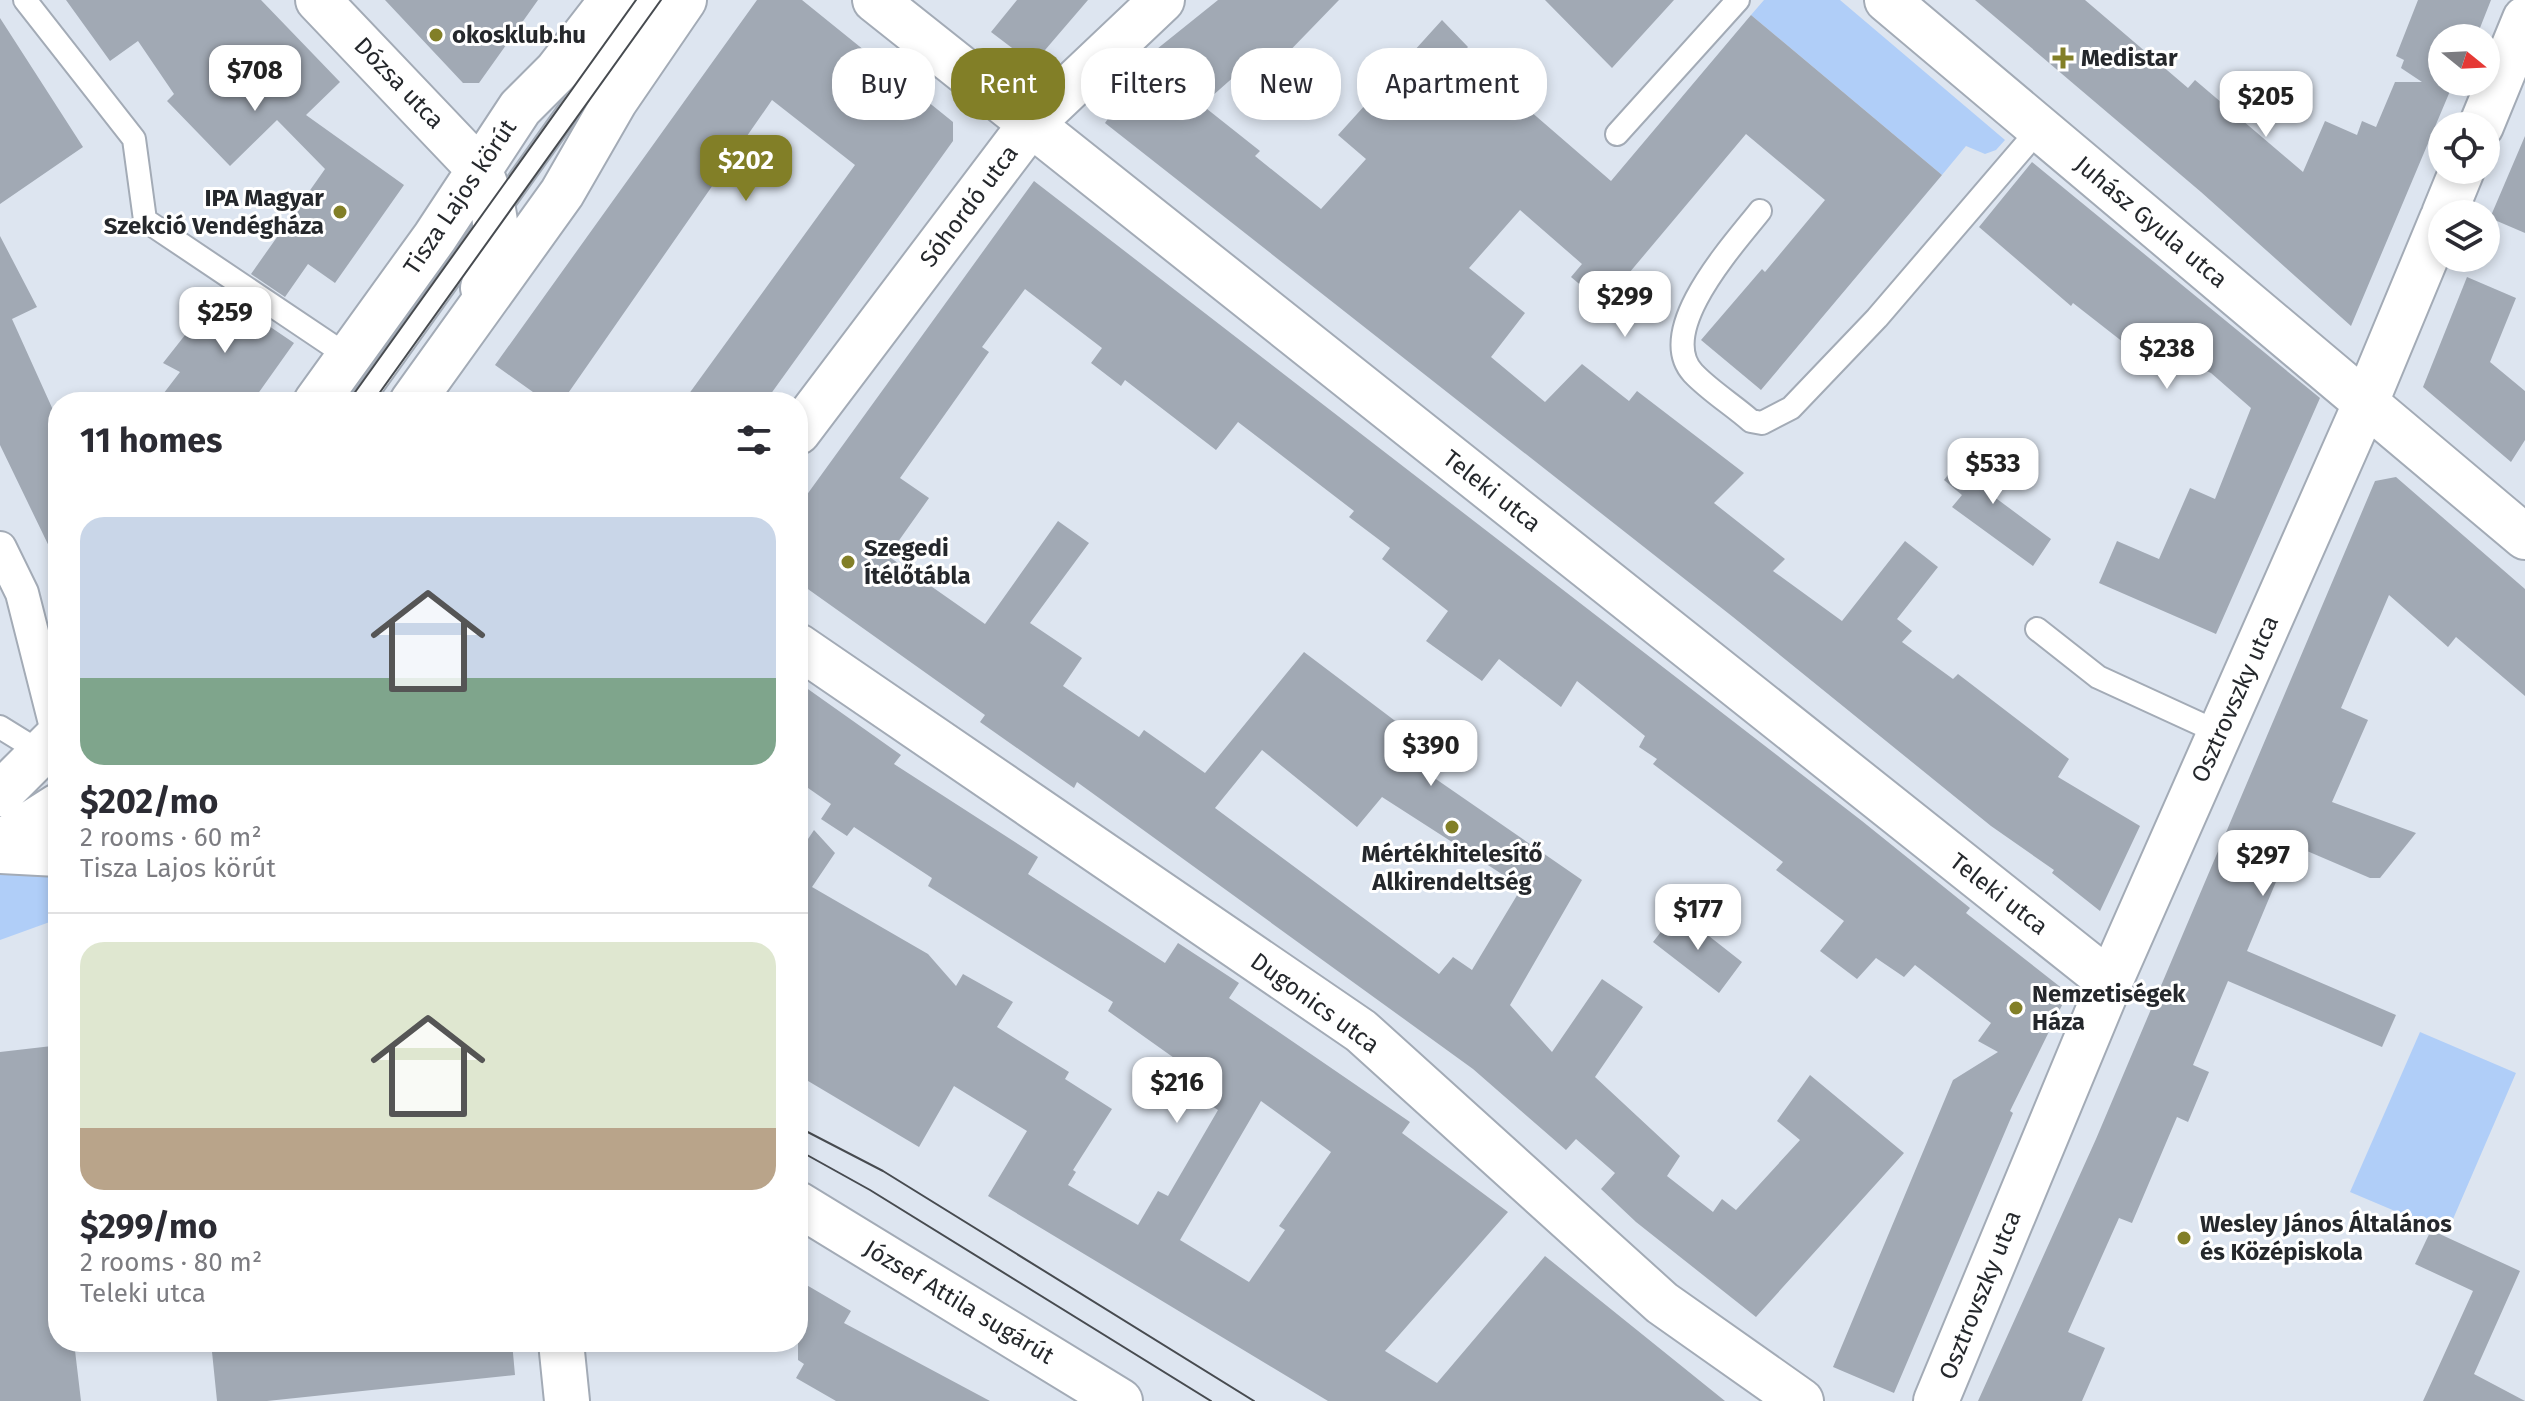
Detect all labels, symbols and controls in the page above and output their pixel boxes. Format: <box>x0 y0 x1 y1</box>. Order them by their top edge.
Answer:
place label: okosklub.hu <box>452 21 586 49</box>
north arrow <box>2428 24 2500 96</box>
map controls <box>2428 24 2500 272</box>
marker: okosklub.hu <box>427 26 445 44</box>
street label: Dózsa utca <box>348 31 450 135</box>
place label: Medistar <box>2081 44 2178 72</box>
pin: $708 <box>208 45 302 113</box>
marker: Medistar <box>2052 47 2074 69</box>
chip: Buy <box>832 48 935 120</box>
chip: Rent <box>951 48 1065 120</box>
chip: Filters <box>1081 48 1215 120</box>
chip: New <box>1231 48 1341 120</box>
chip: Apartment <box>1357 48 1547 120</box>
text: $708 <box>227 55 283 86</box>
pin: $205 <box>2219 71 2313 139</box>
text: $205 <box>2238 81 2294 112</box>
button: locate <box>2428 112 2500 184</box>
street label: Tisza Lajos körút <box>398 114 522 280</box>
pin: $202 <box>699 135 793 203</box>
street label: Sóhordó utca <box>914 140 1024 272</box>
text: $202 <box>718 145 774 176</box>
street label: Juhász Gyula utca <box>2069 150 2233 294</box>
place label: IPA Magyar Szekció Vendégháza <box>104 184 324 240</box>
button: layers <box>2428 200 2500 272</box>
marker: IPA Magyar Szekció Vendégháza <box>331 203 349 221</box>
pin: $299 <box>1578 271 1672 339</box>
text: $299 <box>1597 281 1653 312</box>
pin: $259 <box>178 287 272 355</box>
text: $259 <box>197 297 253 328</box>
pin: $238 <box>2120 323 2214 391</box>
text: $238 <box>2139 333 2195 364</box>
icon: filters <box>732 418 776 462</box>
text: 11 homes <box>80 420 222 461</box>
pin: $533 <box>1946 438 2040 506</box>
street label: Teleki utca <box>1438 444 1546 538</box>
text: $533 <box>1965 448 2021 479</box>
place label: Szegedi Ítélőtábla <box>864 534 971 590</box>
marker: Szegedi Ítélőtábla <box>839 553 857 571</box>
icon: home <box>356 569 500 713</box>
street label: Osztrovszky utca <box>2186 611 2284 787</box>
pin: $390 <box>1384 720 1478 788</box>
text: $390 <box>1402 730 1460 761</box>
text: $202/mo <box>80 781 218 822</box>
marker: Mértékhitelesítő Alkirendeltség <box>1443 818 1461 836</box>
text: 2 rooms · 60 m² <box>80 822 262 853</box>
pin: $297 <box>2216 830 2310 898</box>
place label: Mértékhitelesítő Alkirendeltség <box>1361 840 1543 896</box>
text: $297 <box>2236 840 2290 871</box>
street label: Teleki utca <box>1945 847 2053 941</box>
text: Tisza Lajos körút <box>80 853 276 884</box>
pin: $177 <box>1651 884 1745 952</box>
text: $177 <box>1673 894 1723 925</box>
street label: Dugonics utca <box>1245 947 1385 1059</box>
place label: Nemzetiségek Háza <box>2032 980 2186 1036</box>
icon: home <box>356 994 500 1138</box>
marker: Nemzetiségek Háza <box>2007 999 2025 1017</box>
pin: $216 <box>1130 1057 1224 1125</box>
text: $216 <box>1150 1067 1204 1098</box>
text: $299/mo <box>80 1206 218 1247</box>
street label: Osztrovszky utca <box>1933 1206 2027 1384</box>
place label: Wesley János Általános és Középiskola <box>2200 1209 2452 1266</box>
marker: Wesley János Általános és Középiskola <box>2175 1229 2193 1247</box>
street label: József Attila sugárút <box>859 1234 1059 1370</box>
text: 2 rooms · 80 m² <box>80 1247 262 1278</box>
text: Teleki utca <box>80 1278 206 1309</box>

